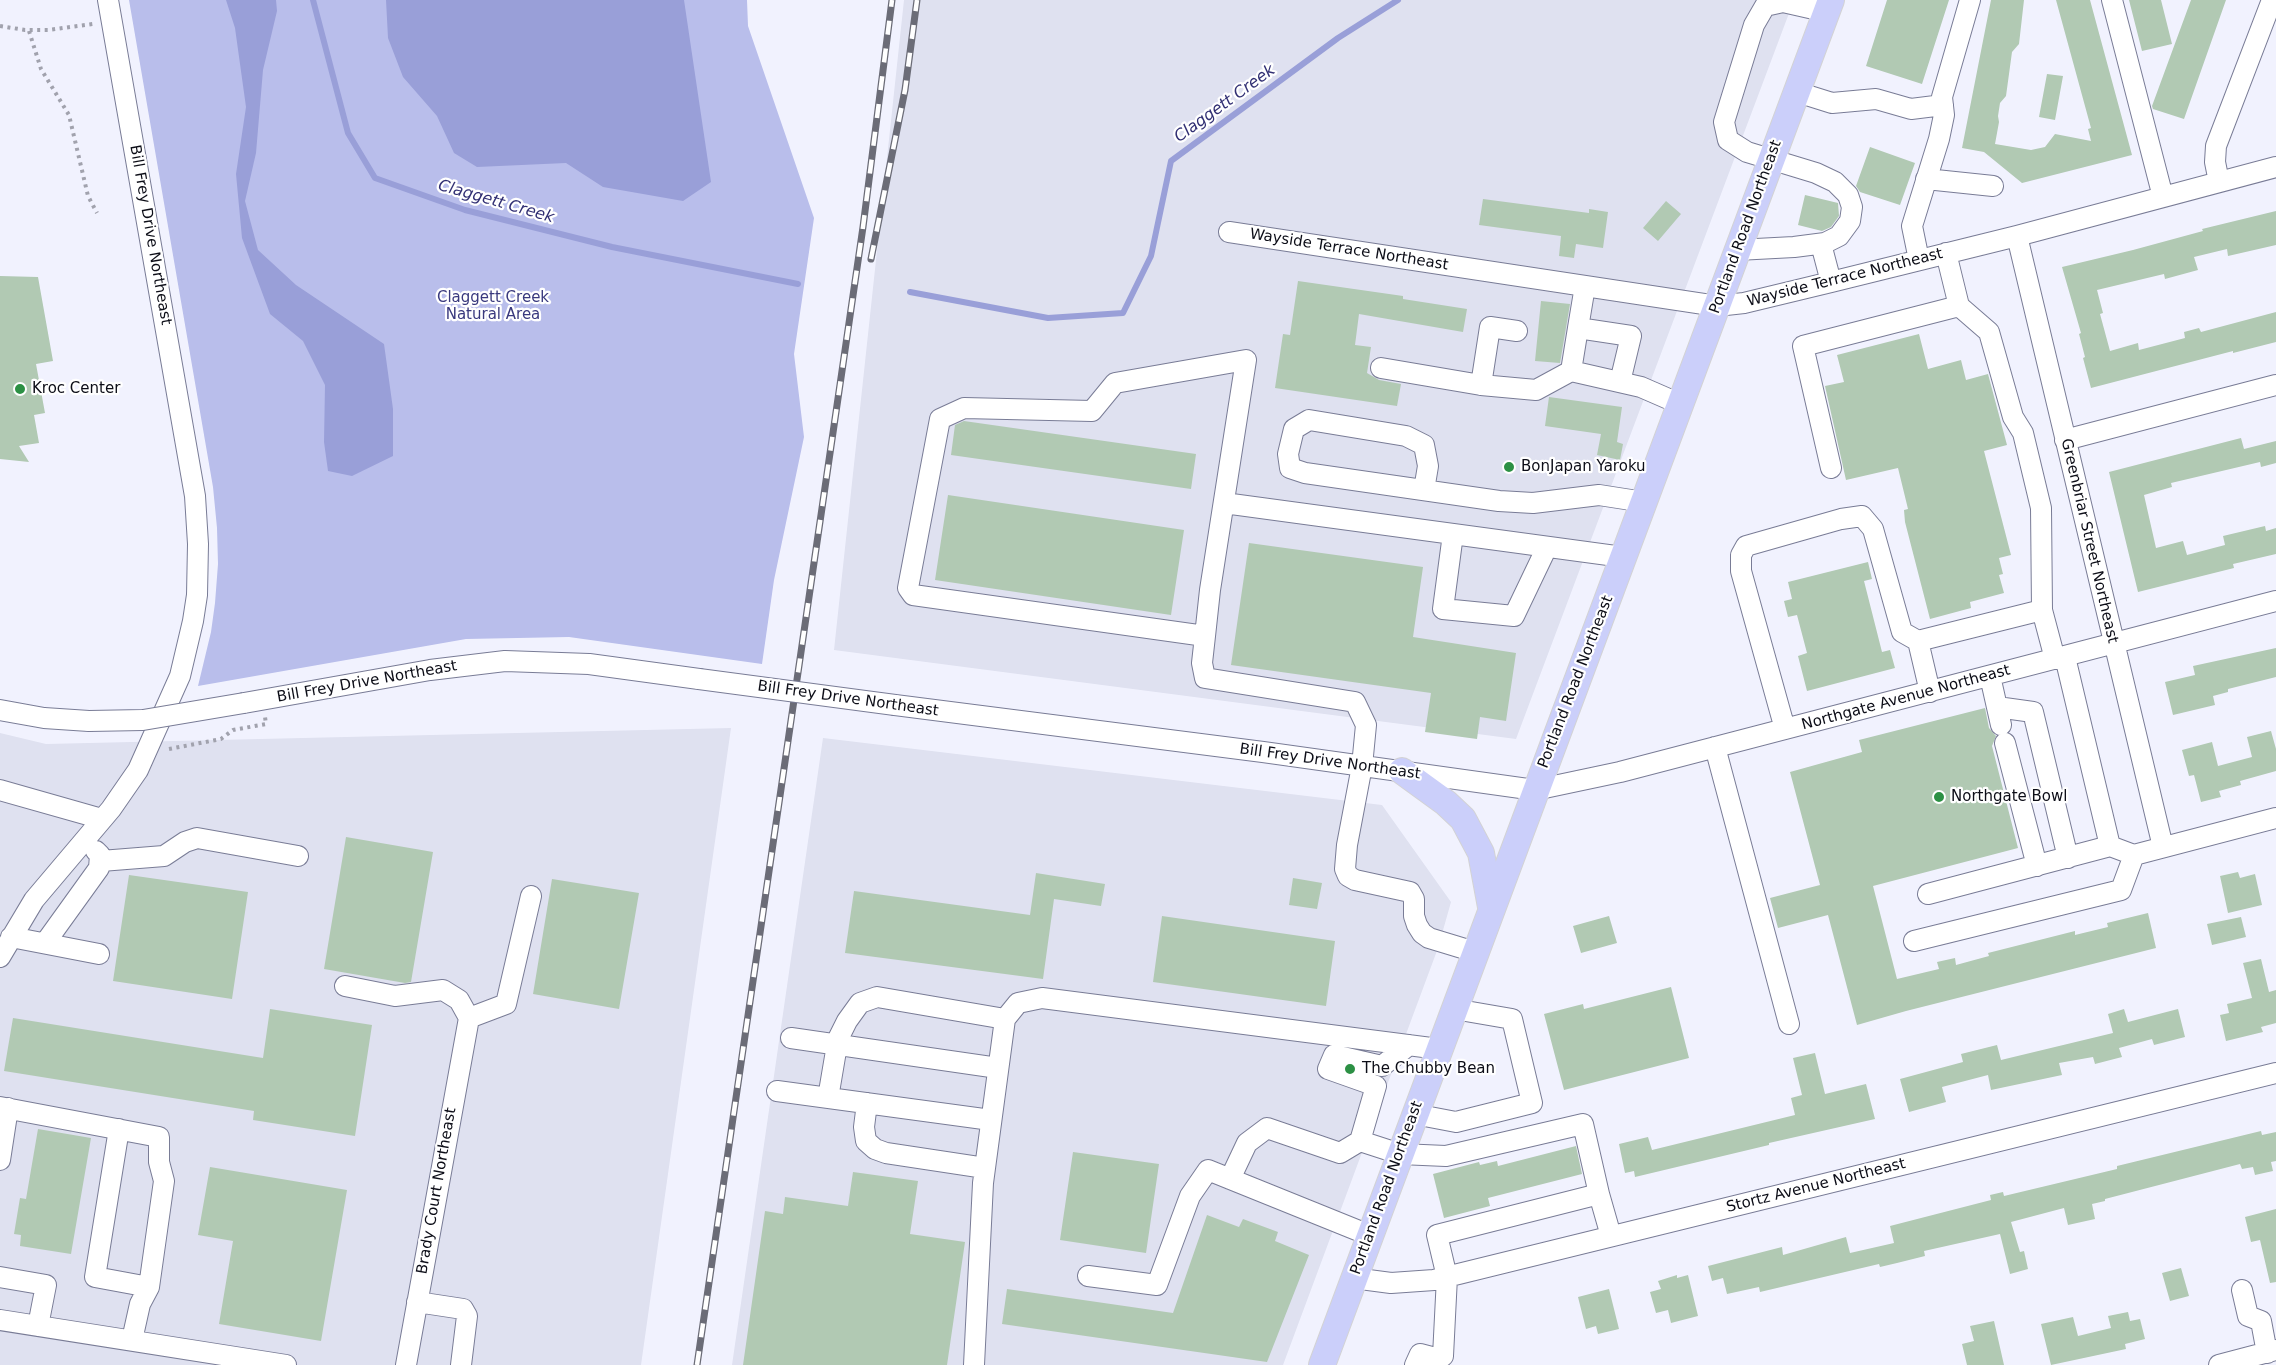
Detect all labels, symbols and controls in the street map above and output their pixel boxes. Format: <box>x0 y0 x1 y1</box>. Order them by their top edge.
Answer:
water label: Claggett Creek <box>1171 61 1279 147</box>
street label: Portland Road Northeast <box>1706 138 1786 316</box>
street label: Bill Frey Drive Northeast <box>125 144 175 326</box>
water label: Claggett Creek <box>436 176 556 228</box>
street label: Wayside Terrace Northeast <box>1248 225 1450 275</box>
street label: Wayside Terrace Northeast <box>1745 245 1945 311</box>
park label: Claggett Creek Natural Area <box>437 289 549 324</box>
place label: Kroc Center <box>32 380 120 398</box>
marker: Kroc Center <box>13 382 27 396</box>
street label: Greenbriar Street Northeast <box>2057 437 2121 645</box>
place label: BonJapan Yaroku <box>1521 458 1646 476</box>
marker: BonJapan Yaroku <box>1502 460 1516 474</box>
street label: Portland Road Northeast <box>1535 593 1617 771</box>
street label: Bill Frey Drive Northeast <box>276 657 458 707</box>
street label: Northgate Avenue Northeast <box>1800 661 2012 735</box>
street label: Bill Frey Drive Northeast <box>756 677 940 721</box>
street label: Bill Frey Drive Northeast <box>1238 740 1422 784</box>
place label: Northgate Bowl <box>1951 788 2067 806</box>
marker: Northgate Bowl <box>1932 790 1946 804</box>
place label: The Chubby Bean <box>1362 1060 1495 1078</box>
marker: The Chubby Bean <box>1343 1062 1357 1076</box>
street label: Portland Road Northeast <box>1347 1099 1427 1277</box>
street label: Brady Court Northeast <box>413 1106 461 1276</box>
street label: Stortz Avenue Northeast <box>1725 1155 1907 1217</box>

